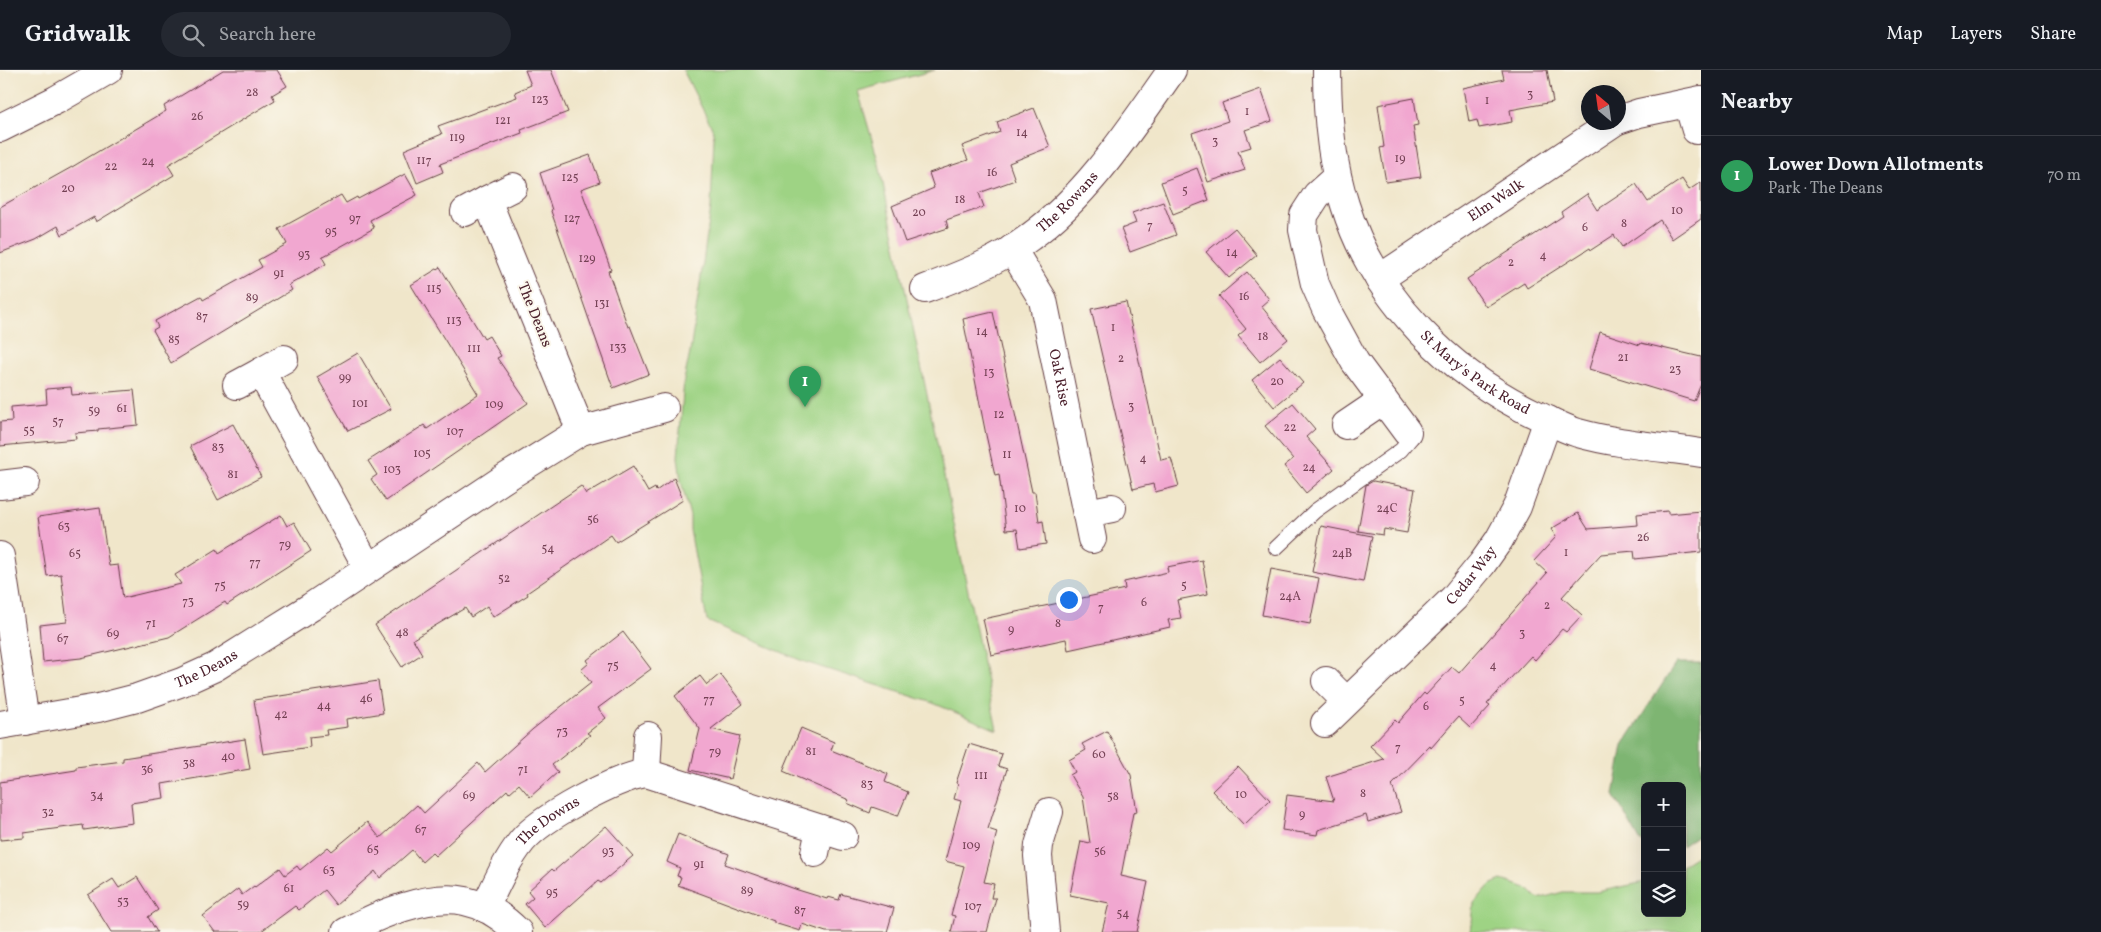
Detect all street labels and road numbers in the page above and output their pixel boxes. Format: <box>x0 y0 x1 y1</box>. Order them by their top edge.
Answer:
street label: The Rowans <box>1032 167 1104 238</box>
street label: Elm Walk <box>1464 174 1528 227</box>
street label: The Deans <box>511 279 557 351</box>
street label: St Mary's Park Road <box>1415 326 1534 420</box>
street label: Oak Rise <box>1043 347 1075 408</box>
street label: Cedar Way <box>1442 542 1502 610</box>
street label: The Deans <box>172 645 242 694</box>
street label: The Downs <box>512 791 584 850</box>

